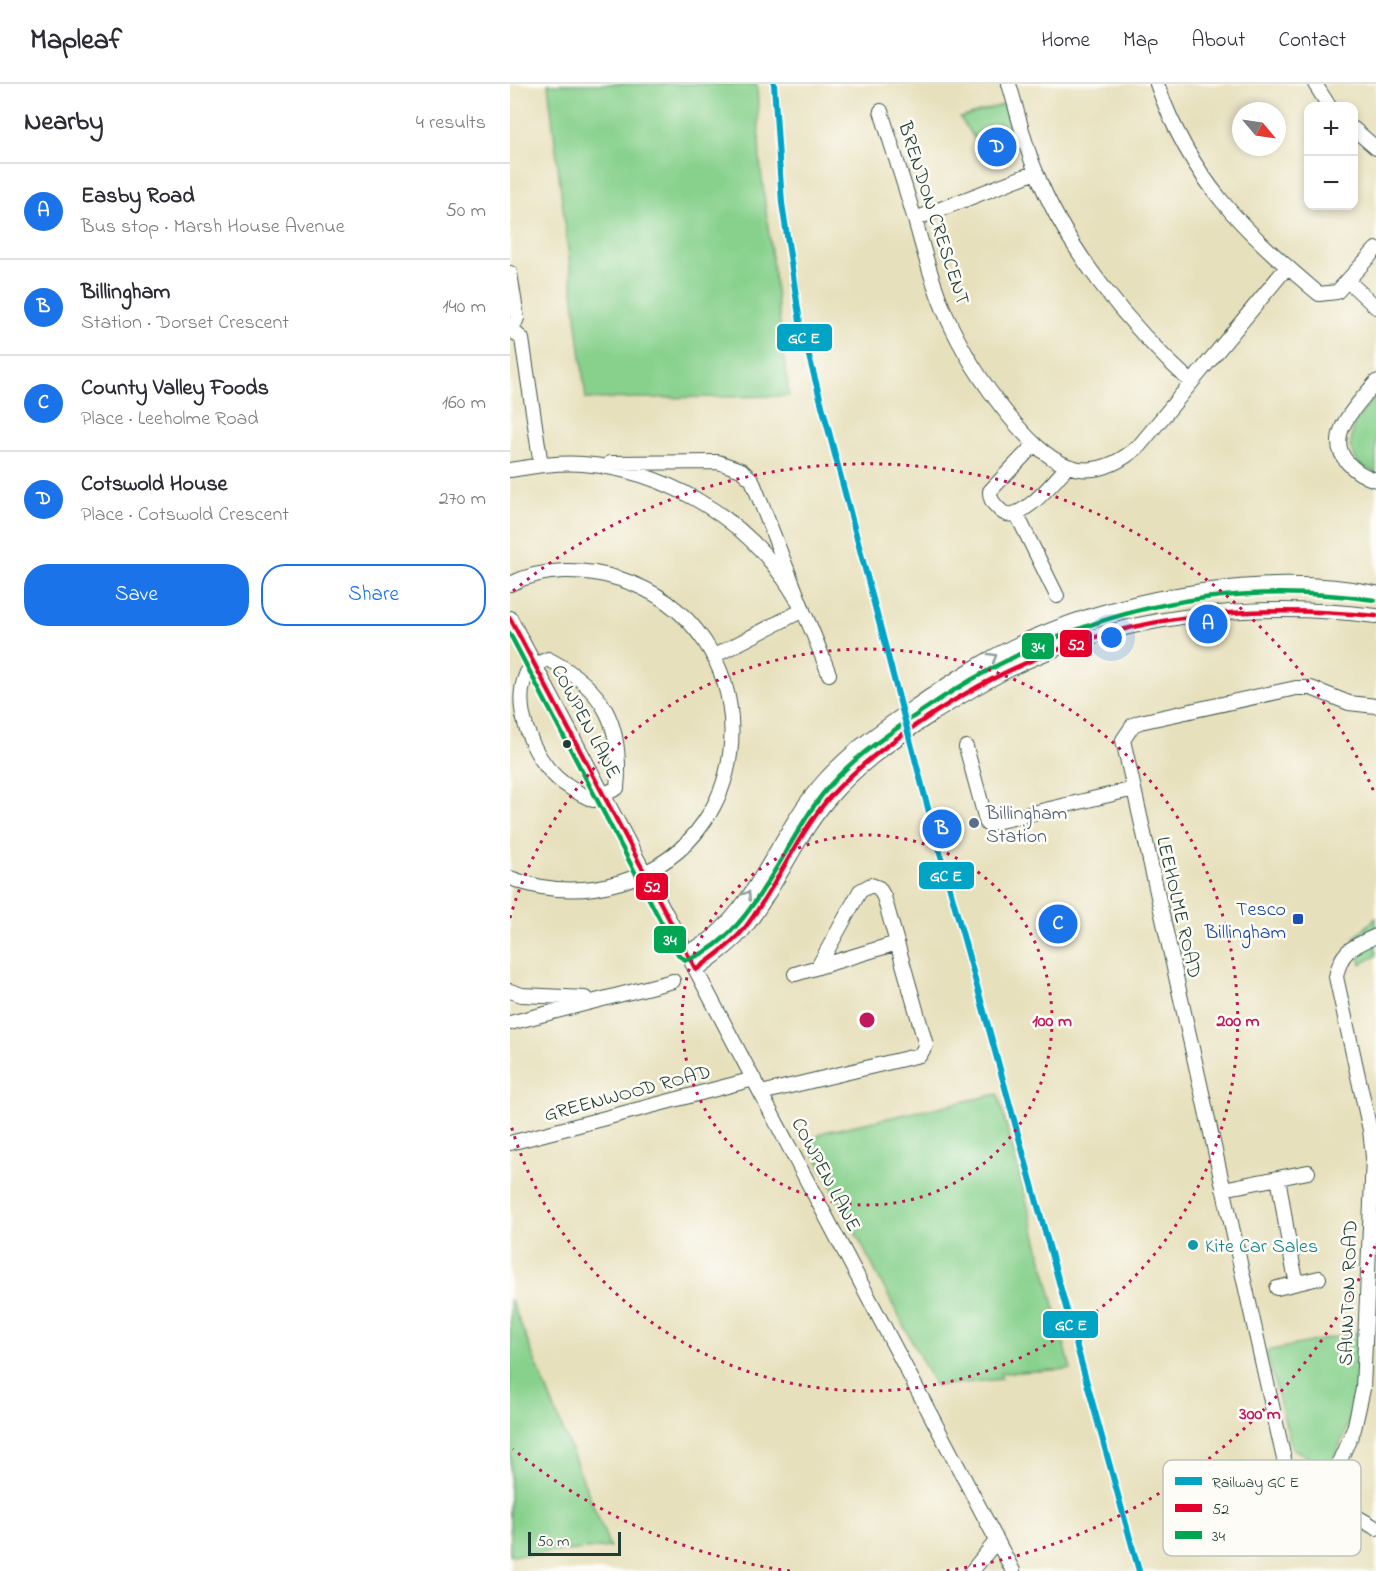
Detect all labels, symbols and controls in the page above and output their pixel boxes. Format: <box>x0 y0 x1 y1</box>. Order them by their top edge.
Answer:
text: Mapleaf <box>30 21 122 62</box>
text: Home <box>1041 26 1090 56</box>
text: Map <box>1123 26 1158 56</box>
text: About <box>1191 26 1245 56</box>
text: Contact <box>1278 26 1346 56</box>
north arrow <box>1232 102 1286 156</box>
map controls <box>1304 102 1358 210</box>
button: + <box>1304 102 1358 156</box>
text: Nearby <box>24 104 103 142</box>
text: 4 results <box>416 109 486 138</box>
street label: BRENDON CRESCENT <box>889 117 976 309</box>
pin: D <box>978 124 1016 170</box>
button: − <box>1304 156 1358 210</box>
text: Easby Road <box>81 181 195 213</box>
text: A <box>37 197 50 226</box>
text: 50 m <box>445 197 486 226</box>
text: Bus stop · Marsh House Avenue <box>81 213 345 242</box>
text: Billingham <box>81 277 170 309</box>
text: B <box>37 293 50 322</box>
text: 140 m <box>442 293 486 322</box>
text: Station · Dorset Crescent <box>81 309 289 338</box>
line badge: GC E <box>776 323 833 352</box>
text: GC E <box>788 327 820 351</box>
text: County Valley Foods <box>81 373 269 405</box>
text: C <box>38 389 49 418</box>
text: 160 m <box>442 389 486 418</box>
text: Place · Leeholme Road <box>81 405 259 434</box>
text: Cotswold House <box>81 469 227 501</box>
text: D <box>36 485 51 514</box>
text: 270 m <box>439 485 486 514</box>
text: Place · Cotswold Crescent <box>81 501 289 530</box>
button: Save <box>24 564 249 626</box>
button: Share <box>261 564 486 626</box>
pin: A <box>1188 602 1228 646</box>
your location <box>1097 623 1126 652</box>
line badge: 52 <box>1059 629 1093 658</box>
line badge: 34 <box>1021 632 1055 660</box>
text: 52 <box>1067 634 1085 658</box>
text: 34 <box>1030 636 1045 660</box>
one-way arrow <box>987 653 997 665</box>
street label: COWPEN LANE <box>543 660 627 784</box>
unlabelled marker <box>561 738 573 750</box>
place label: Billingham Station <box>985 800 1067 852</box>
pin: B <box>922 806 962 852</box>
marker: Billingham Station <box>967 816 981 830</box>
street label: LEEHOLME ROAD <box>1147 834 1208 981</box>
line badge: GC E <box>918 861 975 890</box>
text: GC E <box>930 865 962 889</box>
line badge: 52 <box>635 872 669 901</box>
text: 52 <box>643 876 661 900</box>
one-way arrow <box>740 891 751 902</box>
place label: Tesco Billingham <box>1204 896 1286 949</box>
pin: C <box>1038 902 1078 946</box>
marker: Tesco Billingham <box>1291 912 1305 926</box>
line badge: 34 <box>653 925 687 954</box>
text: 34 <box>662 929 677 953</box>
text: 100 m <box>1032 1009 1072 1035</box>
text: 200 m <box>1216 1009 1260 1035</box>
centre of rings <box>857 1010 877 1030</box>
street label: GREENWOOD ROAD <box>541 1058 714 1131</box>
street label: COWPEN LANE <box>783 1113 867 1237</box>
street label: SAUNTON ROAD <box>1332 1220 1367 1366</box>
place label: Kite Car Sales <box>1205 1233 1318 1262</box>
marker: Kite Car Sales <box>1186 1238 1200 1252</box>
line badge: GC E <box>1042 1310 1099 1339</box>
text: GC E <box>1055 1314 1087 1338</box>
text: 300 m <box>1238 1402 1281 1428</box>
legend <box>1163 1460 1361 1556</box>
text: Railway GC E <box>1212 1471 1299 1495</box>
text: 52 <box>1212 1498 1229 1522</box>
text: 34 <box>1212 1525 1226 1549</box>
scale bar <box>528 1529 621 1556</box>
text: 50 m <box>537 1530 569 1554</box>

